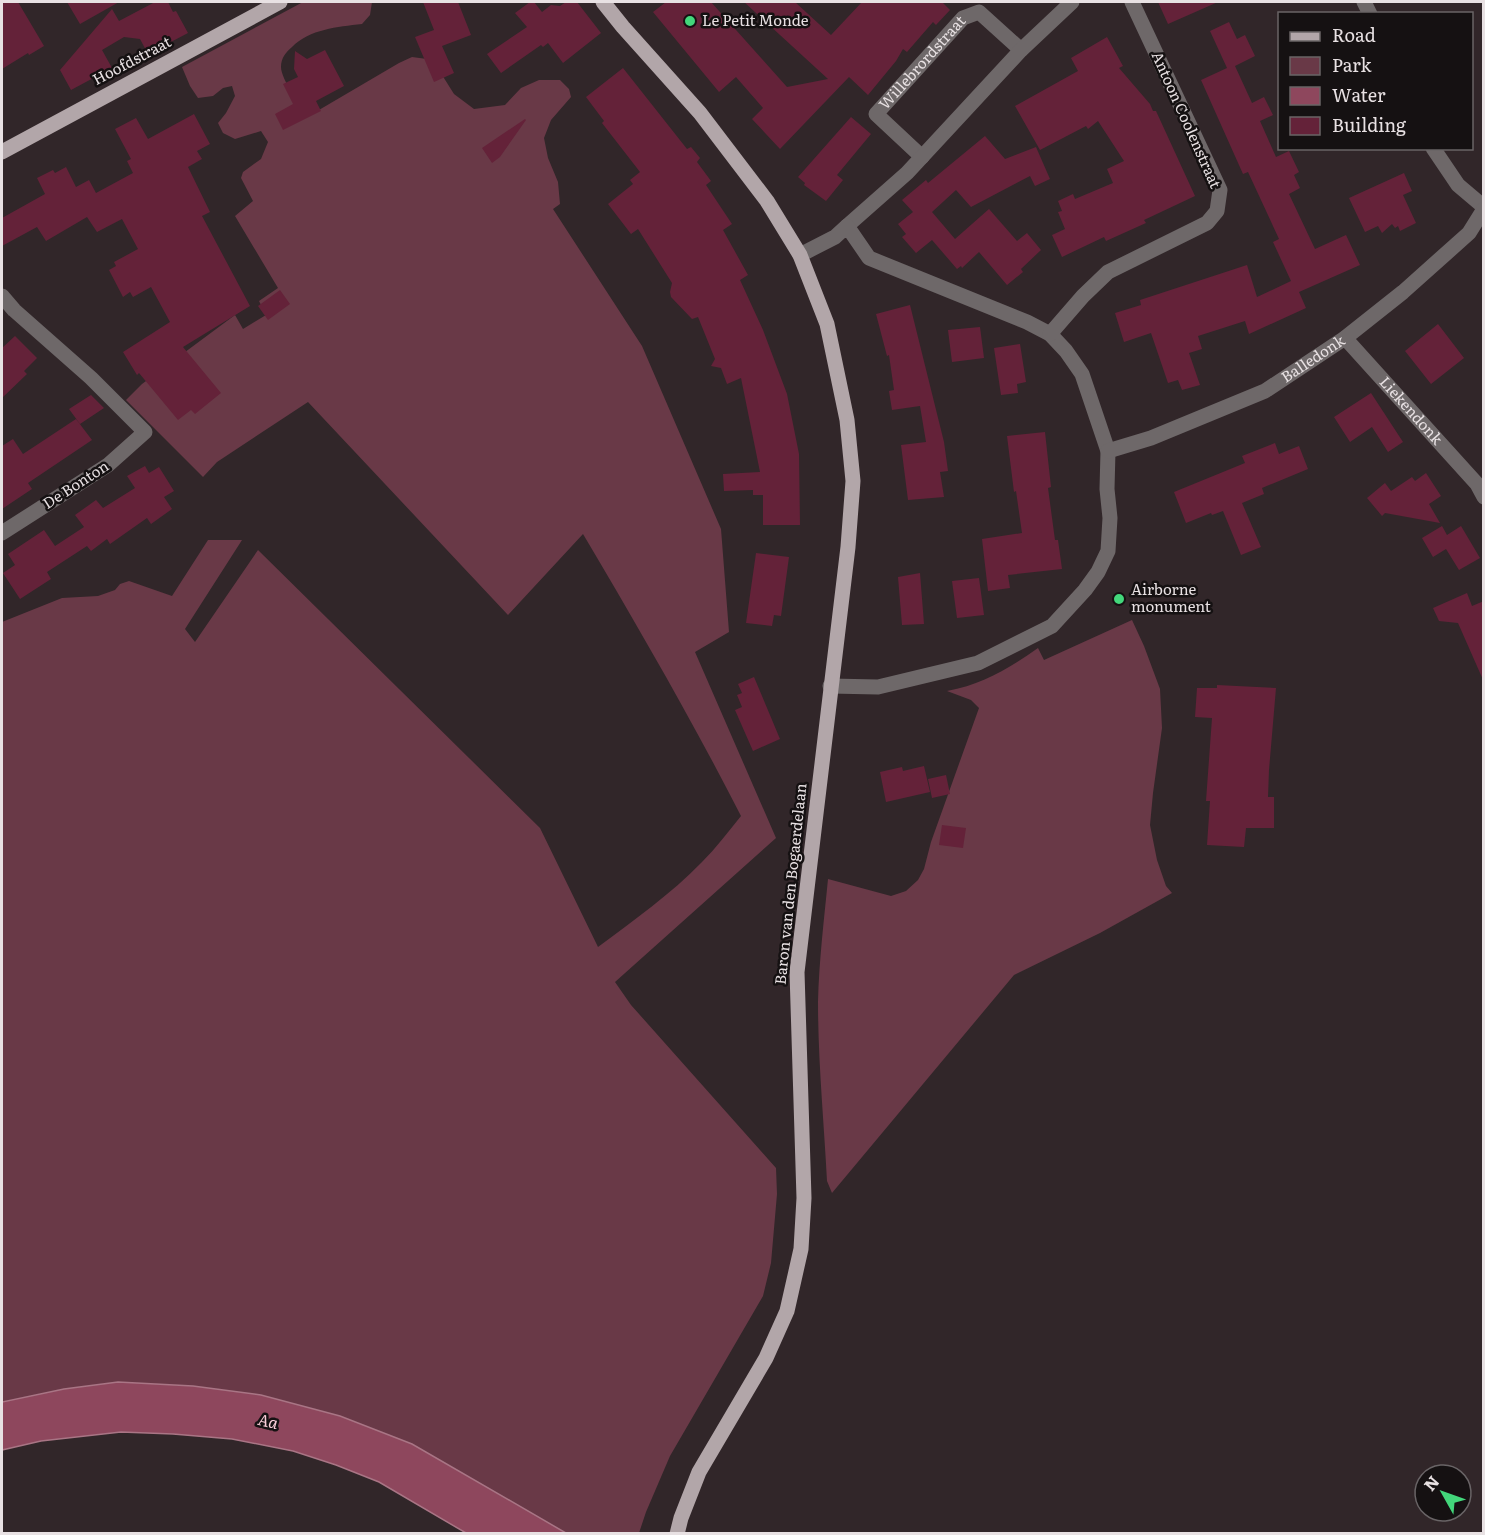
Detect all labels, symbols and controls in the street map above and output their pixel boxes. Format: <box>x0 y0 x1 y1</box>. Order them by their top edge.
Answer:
place label: Le Petit Monde <box>702 8 809 31</box>
street label: Willebrordstraat <box>872 10 970 114</box>
legend <box>1278 12 1473 150</box>
marker: Le Petit Monde <box>683 14 697 28</box>
text: Road <box>1332 21 1376 48</box>
street label: Hoofdstraat <box>88 29 175 90</box>
street label: Antoon Coolenstraat <box>1147 47 1228 192</box>
text: Park <box>1332 51 1373 78</box>
text: Water <box>1332 81 1386 108</box>
text: Building <box>1332 111 1407 138</box>
street label: Balledonk <box>1276 328 1350 387</box>
street label: Liekendonk <box>1375 370 1450 450</box>
street label: De Bonton <box>38 454 113 514</box>
place label: Airborne monument <box>1131 577 1211 617</box>
marker: Airborne monument <box>1112 592 1126 606</box>
street label: Baron van den Bogaerdelaan <box>767 782 812 986</box>
water label: Aa <box>256 1406 282 1434</box>
north arrow <box>1413 1463 1473 1523</box>
text: N <box>1417 1470 1444 1496</box>

